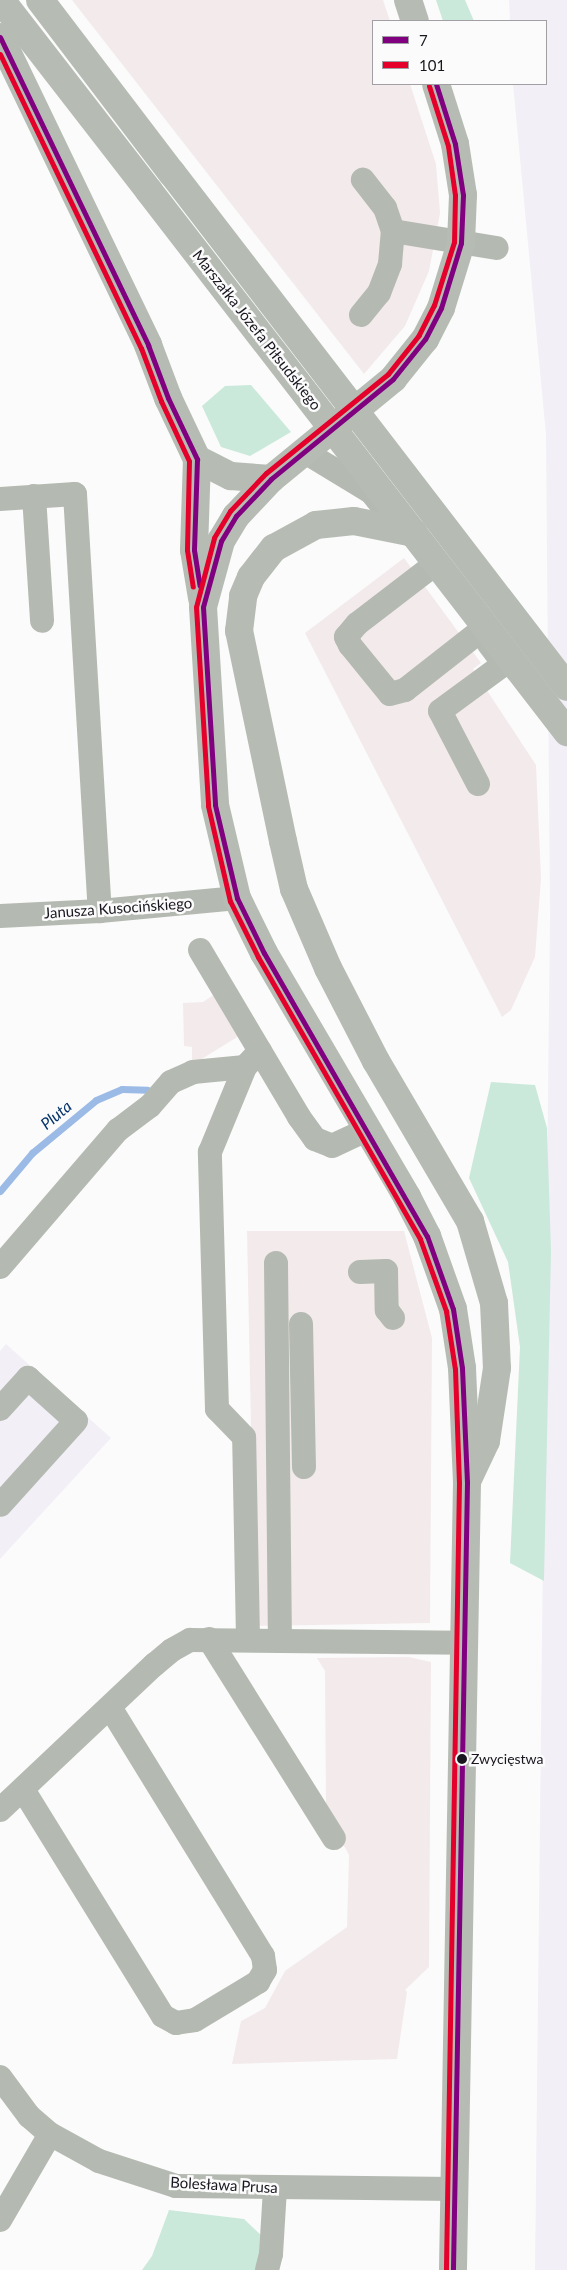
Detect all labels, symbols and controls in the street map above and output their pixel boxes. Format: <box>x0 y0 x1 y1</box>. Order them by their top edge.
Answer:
legend <box>372 20 547 85</box>
text: 7 <box>419 31 428 49</box>
text: 101 <box>419 56 445 74</box>
street label: Marszałka Józefa Piłsudskiego <box>189 246 325 414</box>
street label: Janusza Kusocińskiego <box>43 894 193 922</box>
water label: Pluta <box>37 1097 75 1133</box>
place label: Zwycięstwa <box>471 1751 543 1767</box>
marker: Zwycięstwa <box>457 1754 467 1764</box>
street label: Bolesława Prusa <box>170 2173 278 2197</box>

